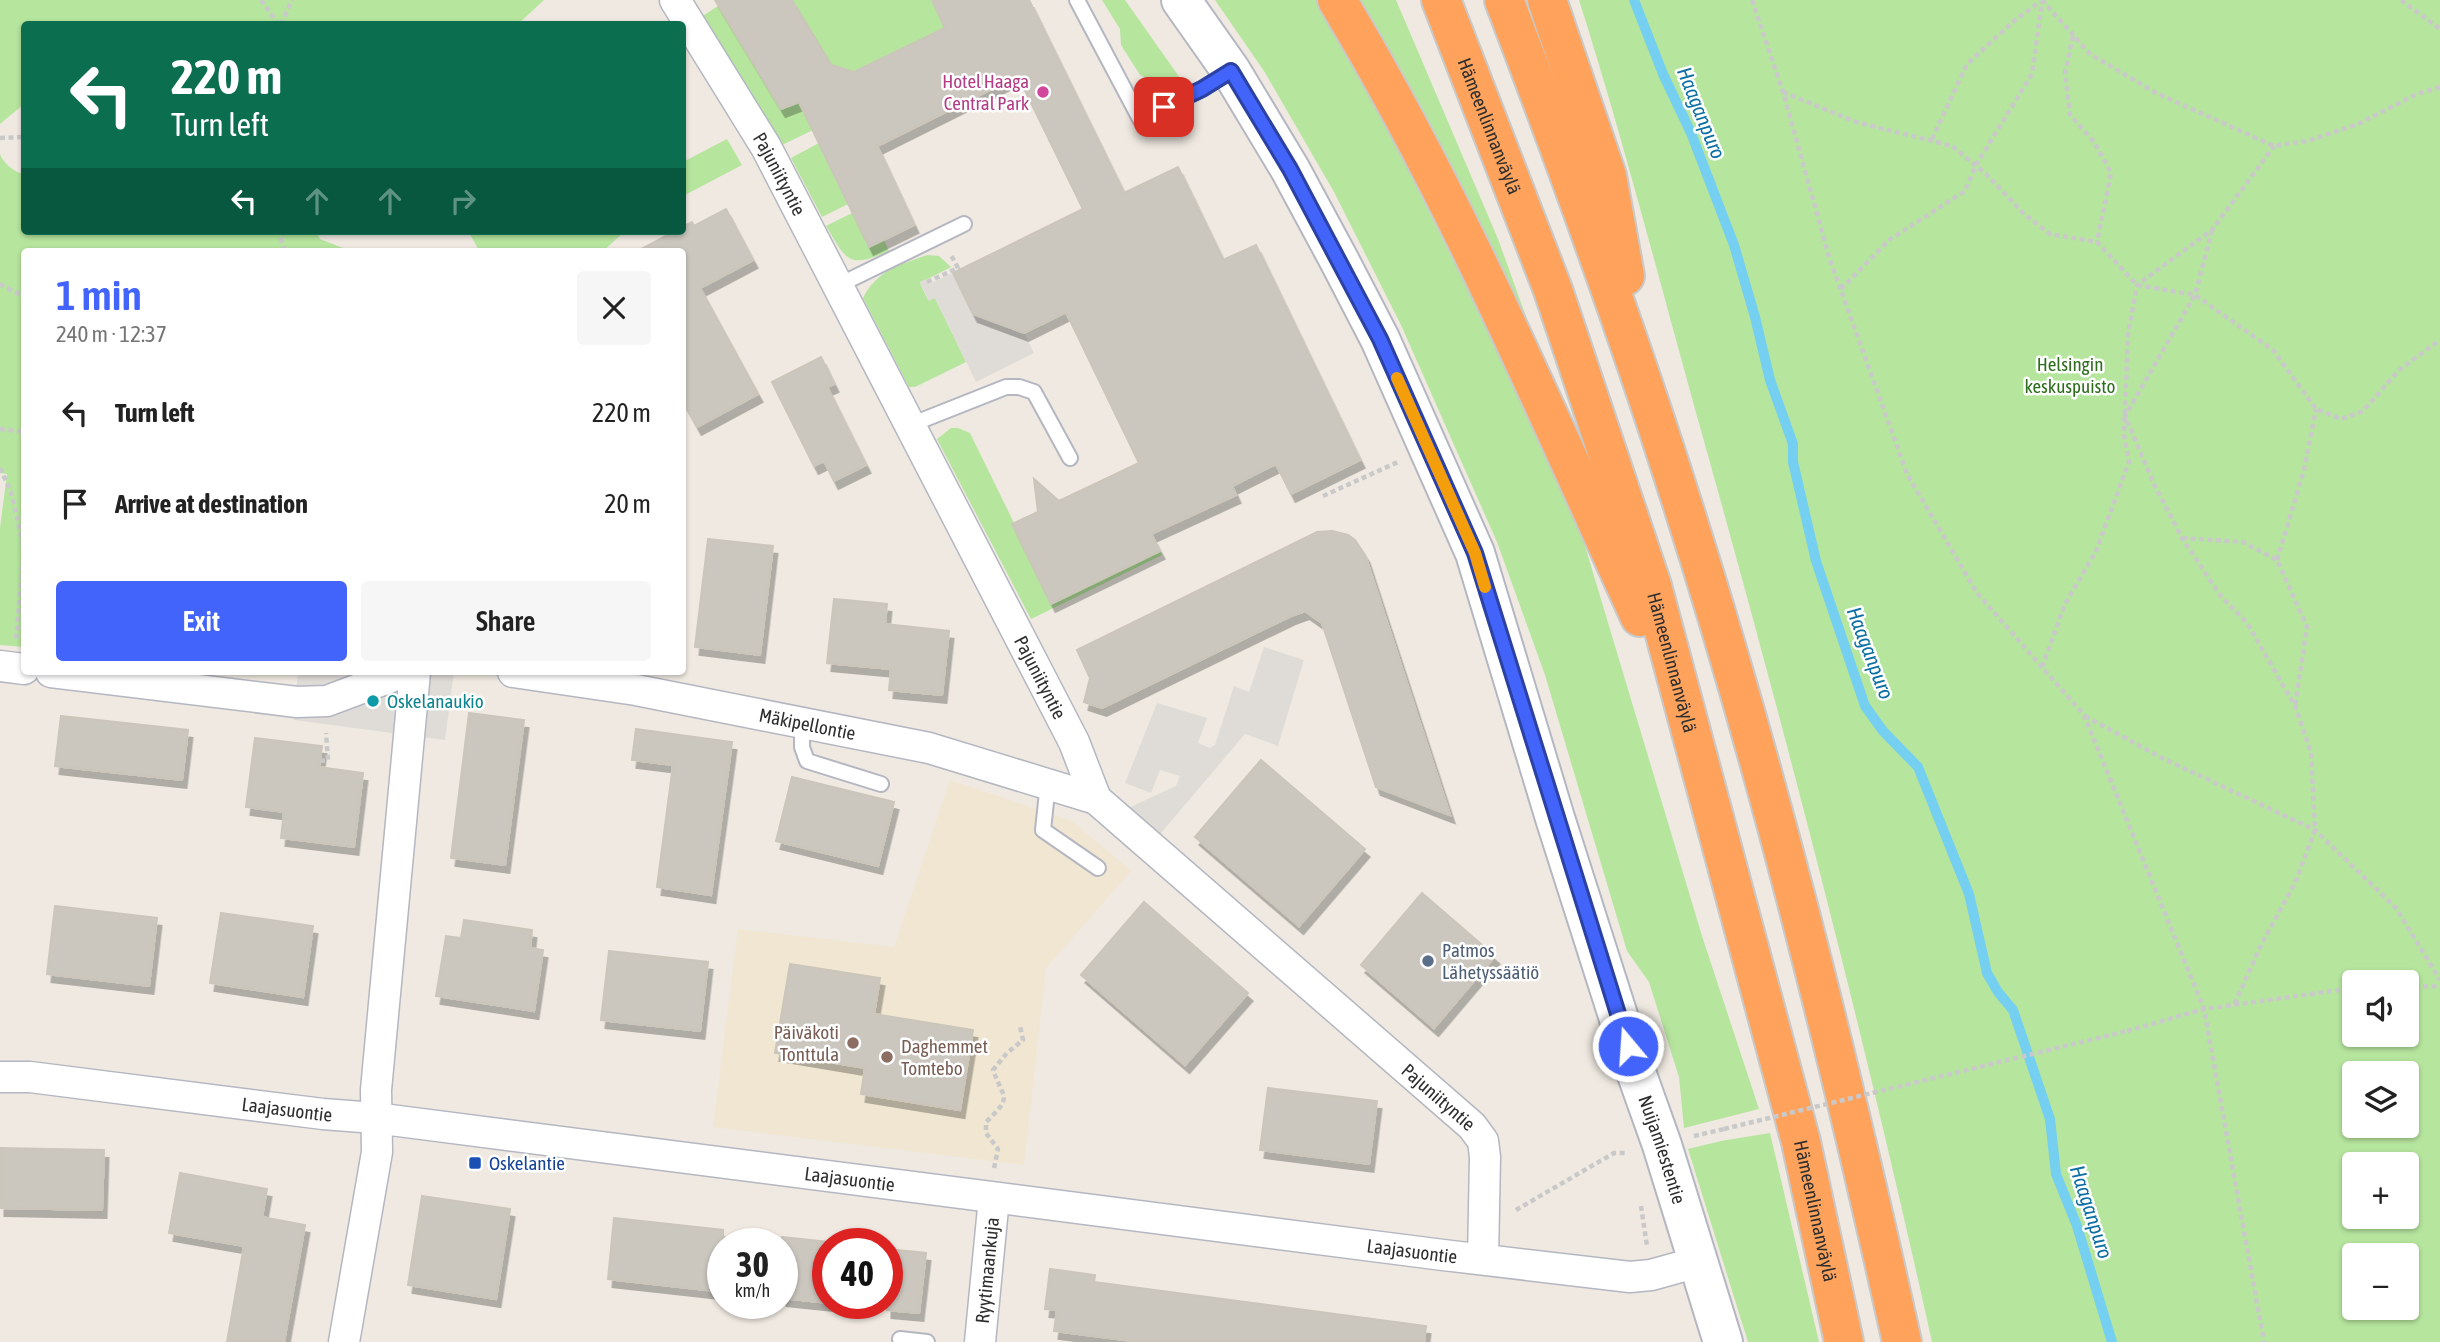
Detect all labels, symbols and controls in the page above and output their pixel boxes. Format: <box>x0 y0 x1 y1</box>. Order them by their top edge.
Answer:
text: 220 m <box>171 48 282 104</box>
icon: left <box>56 49 147 140</box>
street label: Hämeenlinnanväylä <box>1453 55 1526 197</box>
water label: Haaganpuro <box>1673 63 1731 162</box>
place label: Hotel Haaga Central Park <box>942 70 1030 114</box>
pin <box>1134 77 1194 137</box>
marker: Hotel Haaga Central Park <box>1035 84 1051 100</box>
icon: arrive <box>1145 88 1183 126</box>
text: Turn left <box>171 106 269 143</box>
street label: Pajuniityntie <box>749 128 810 219</box>
icon: left <box>225 182 263 220</box>
icon: ahead <box>298 182 336 220</box>
icon: ahead <box>371 182 409 220</box>
icon: right <box>444 182 482 220</box>
text: 1 min <box>56 271 142 319</box>
button: close <box>577 271 651 345</box>
text: 240 m · 12:37 <box>56 321 167 347</box>
park label: Helsingin keskuspuisto <box>2024 353 2116 397</box>
icon: left <box>56 394 94 432</box>
text: Turn left <box>115 398 195 428</box>
text: 220 m <box>592 398 651 428</box>
icon: arrive <box>56 485 94 523</box>
text: Arrive at destination <box>115 489 308 519</box>
text: 20 m <box>604 489 651 519</box>
button: Exit <box>56 581 347 661</box>
button: Share <box>361 581 651 661</box>
street label: Hämeenlinnanväylä <box>1643 590 1702 735</box>
water label: Haaganpuro <box>1842 603 1900 702</box>
street label: Pajuniityntie <box>1010 632 1071 722</box>
place label: Oskelanaukio <box>387 690 484 712</box>
marker: Oskelanaukio <box>365 693 381 709</box>
street label: Mäkipellontie <box>757 704 858 744</box>
place label: Patmos Lähetyssäätiö <box>1442 939 1539 983</box>
marker: Patmos Lähetyssäätiö <box>1420 953 1436 969</box>
map controls <box>2342 970 2419 1320</box>
button: sound <box>2342 970 2419 1047</box>
position arrow <box>1591 1009 1665 1083</box>
place label: Päiväkoti Tonttula <box>774 1021 839 1065</box>
marker: Päiväkoti Tonttula <box>845 1035 861 1051</box>
place label: Daghemmet Tomtebo <box>901 1035 988 1079</box>
marker: Daghemmet Tomtebo <box>879 1049 895 1065</box>
street label: Pajuniityntie <box>1397 1059 1480 1135</box>
button: layers <box>2342 1061 2419 1138</box>
street label: Nuijamiestentie <box>1634 1092 1691 1206</box>
street label: Laajasuontie <box>241 1093 333 1126</box>
street label: Hämeenlinnanväylä <box>1790 1138 1842 1284</box>
place label: Oskelantie <box>489 1152 565 1174</box>
button: + <box>2342 1152 2419 1229</box>
marker: Oskelantie <box>467 1155 483 1171</box>
street label: Laajasuontie <box>803 1162 896 1196</box>
water label: Haaganpuro <box>2066 1162 2118 1261</box>
street label: Ryytimaankuja <box>971 1216 1003 1324</box>
speed limit sign: 40 <box>812 1228 903 1319</box>
street label: Laajasuontie <box>1366 1234 1458 1268</box>
button: − <box>2342 1243 2419 1320</box>
text: 30 <box>736 1244 769 1284</box>
text: km/h <box>735 1280 770 1301</box>

